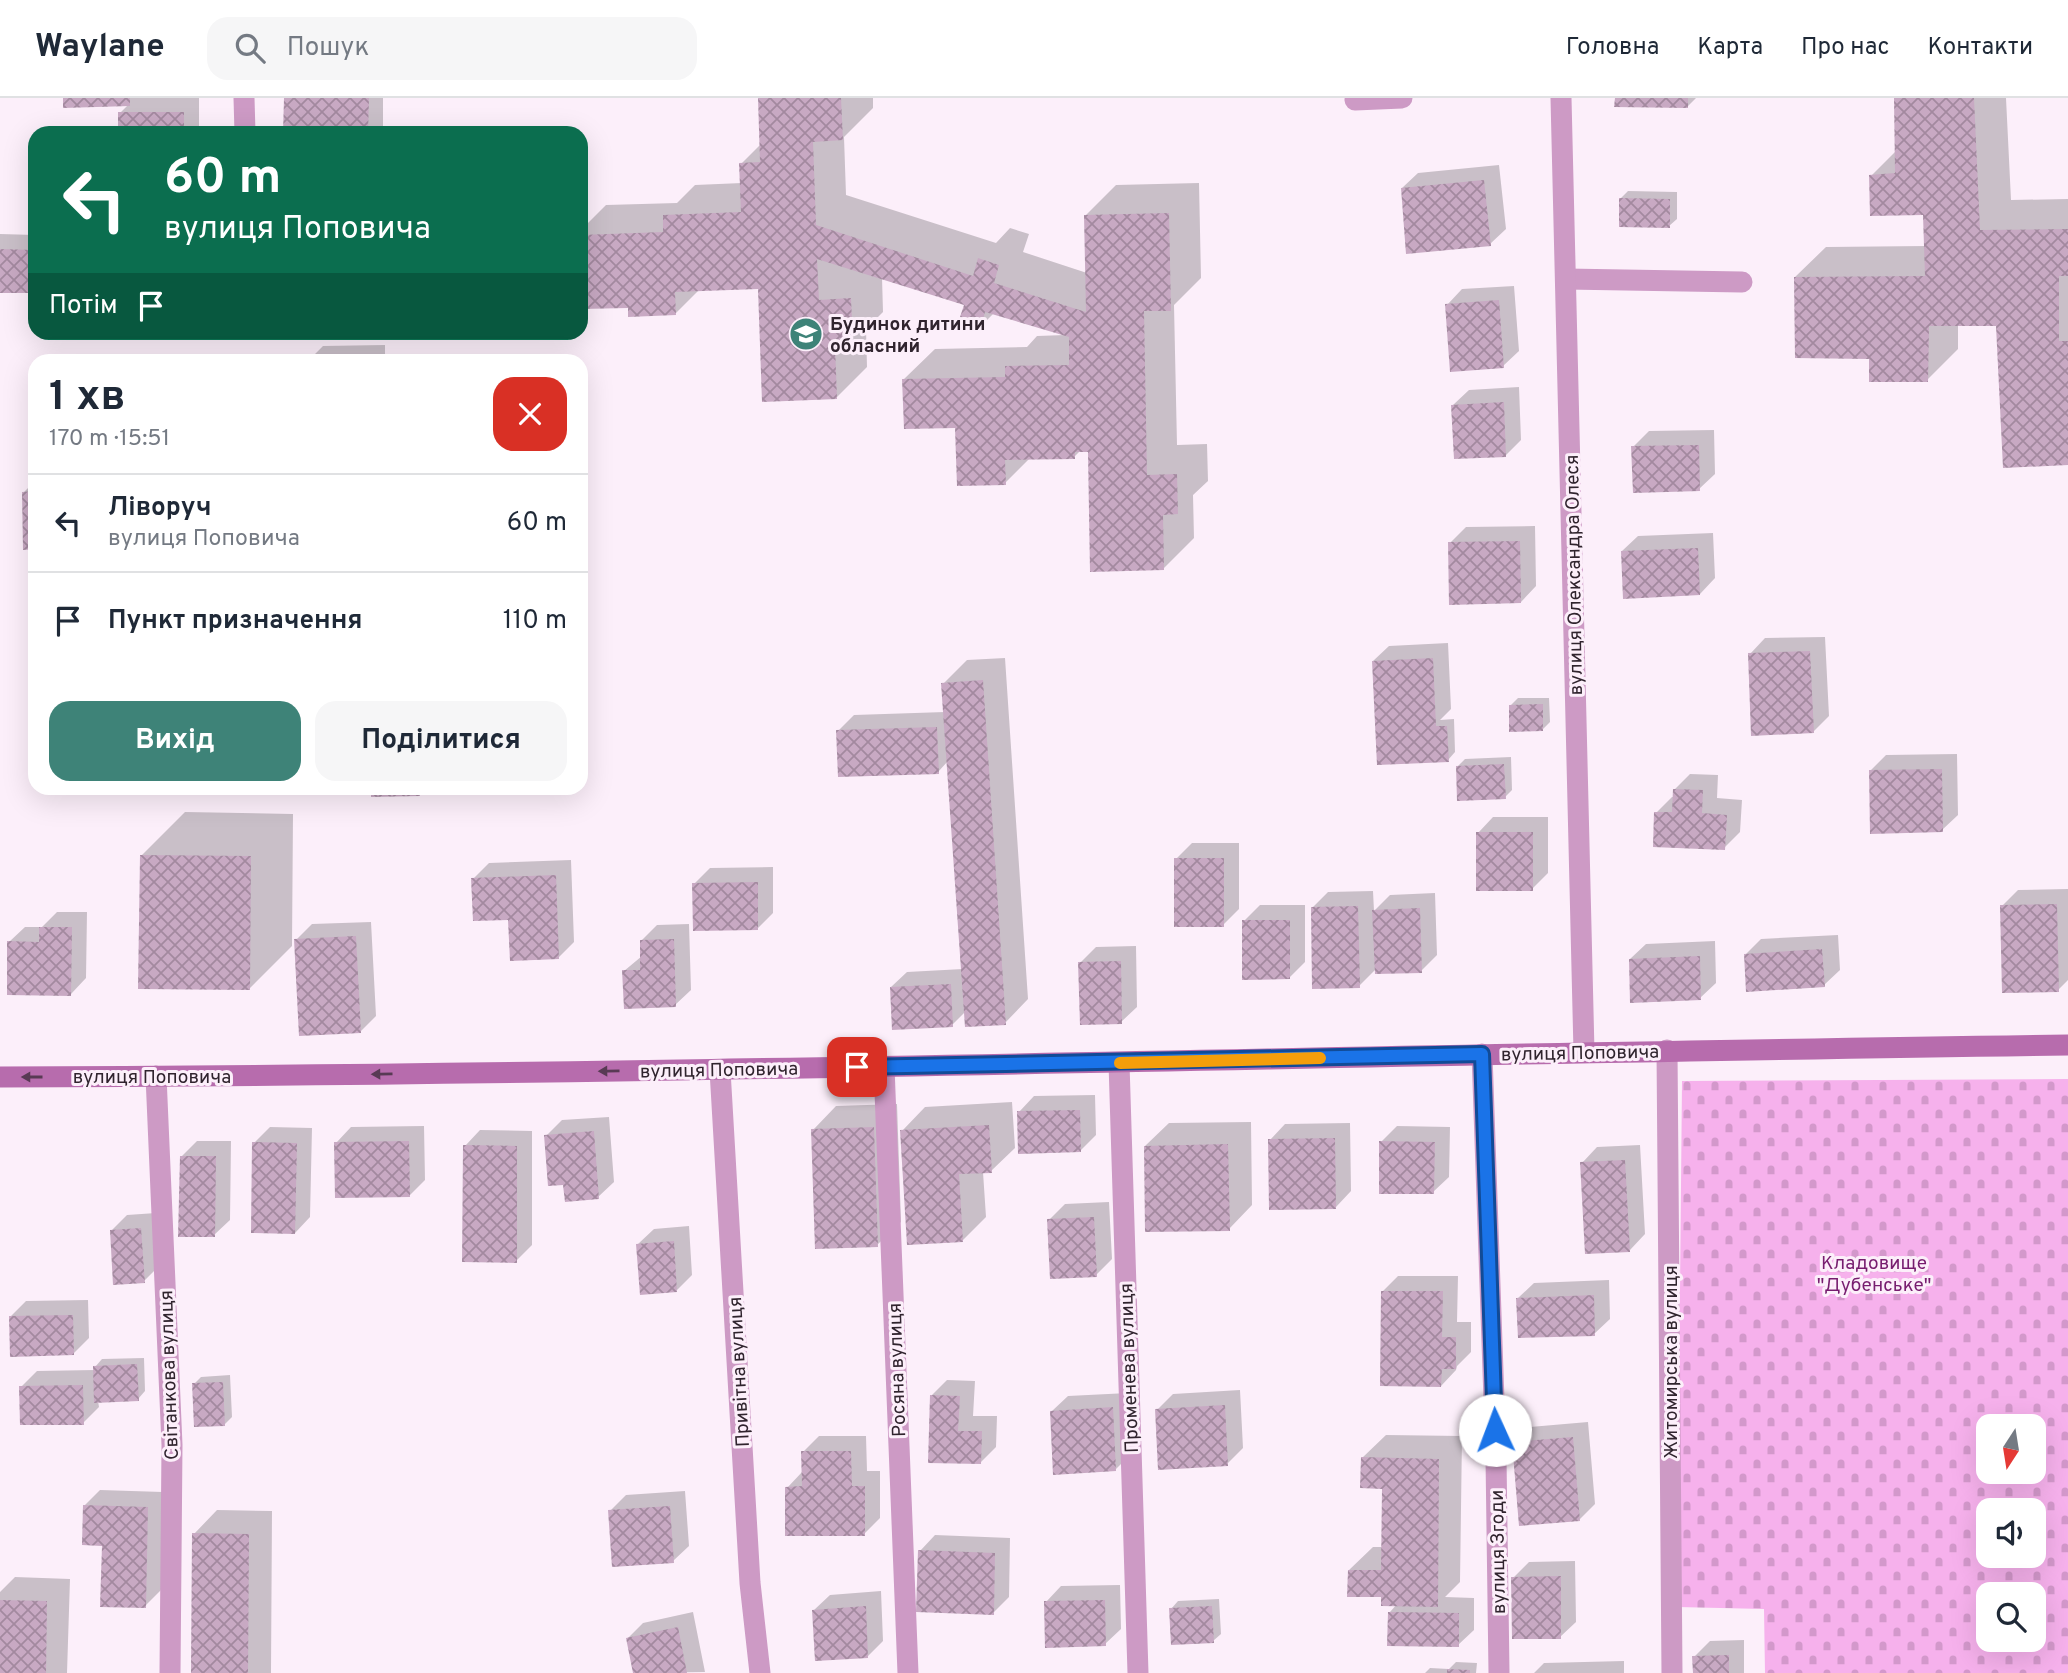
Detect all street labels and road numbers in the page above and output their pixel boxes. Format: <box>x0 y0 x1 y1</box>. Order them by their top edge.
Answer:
street label: вулиця Олександра Олеся <box>1561 454 1589 696</box>
street label: вулиця Поповича <box>1501 1041 1659 1067</box>
street label: вулиця Поповича <box>640 1058 798 1084</box>
street label: вулиця Поповича <box>73 1066 231 1090</box>
street label: Житомирська вулиця <box>1660 1265 1684 1459</box>
street label: Променева вулиця <box>1115 1283 1145 1453</box>
street label: Світанкова вулиця <box>155 1290 185 1460</box>
street label: Привітна вулиця <box>724 1296 756 1448</box>
street label: Росяна вулиця <box>884 1302 912 1437</box>
street label: вулиця Згоди <box>1486 1490 1512 1614</box>

